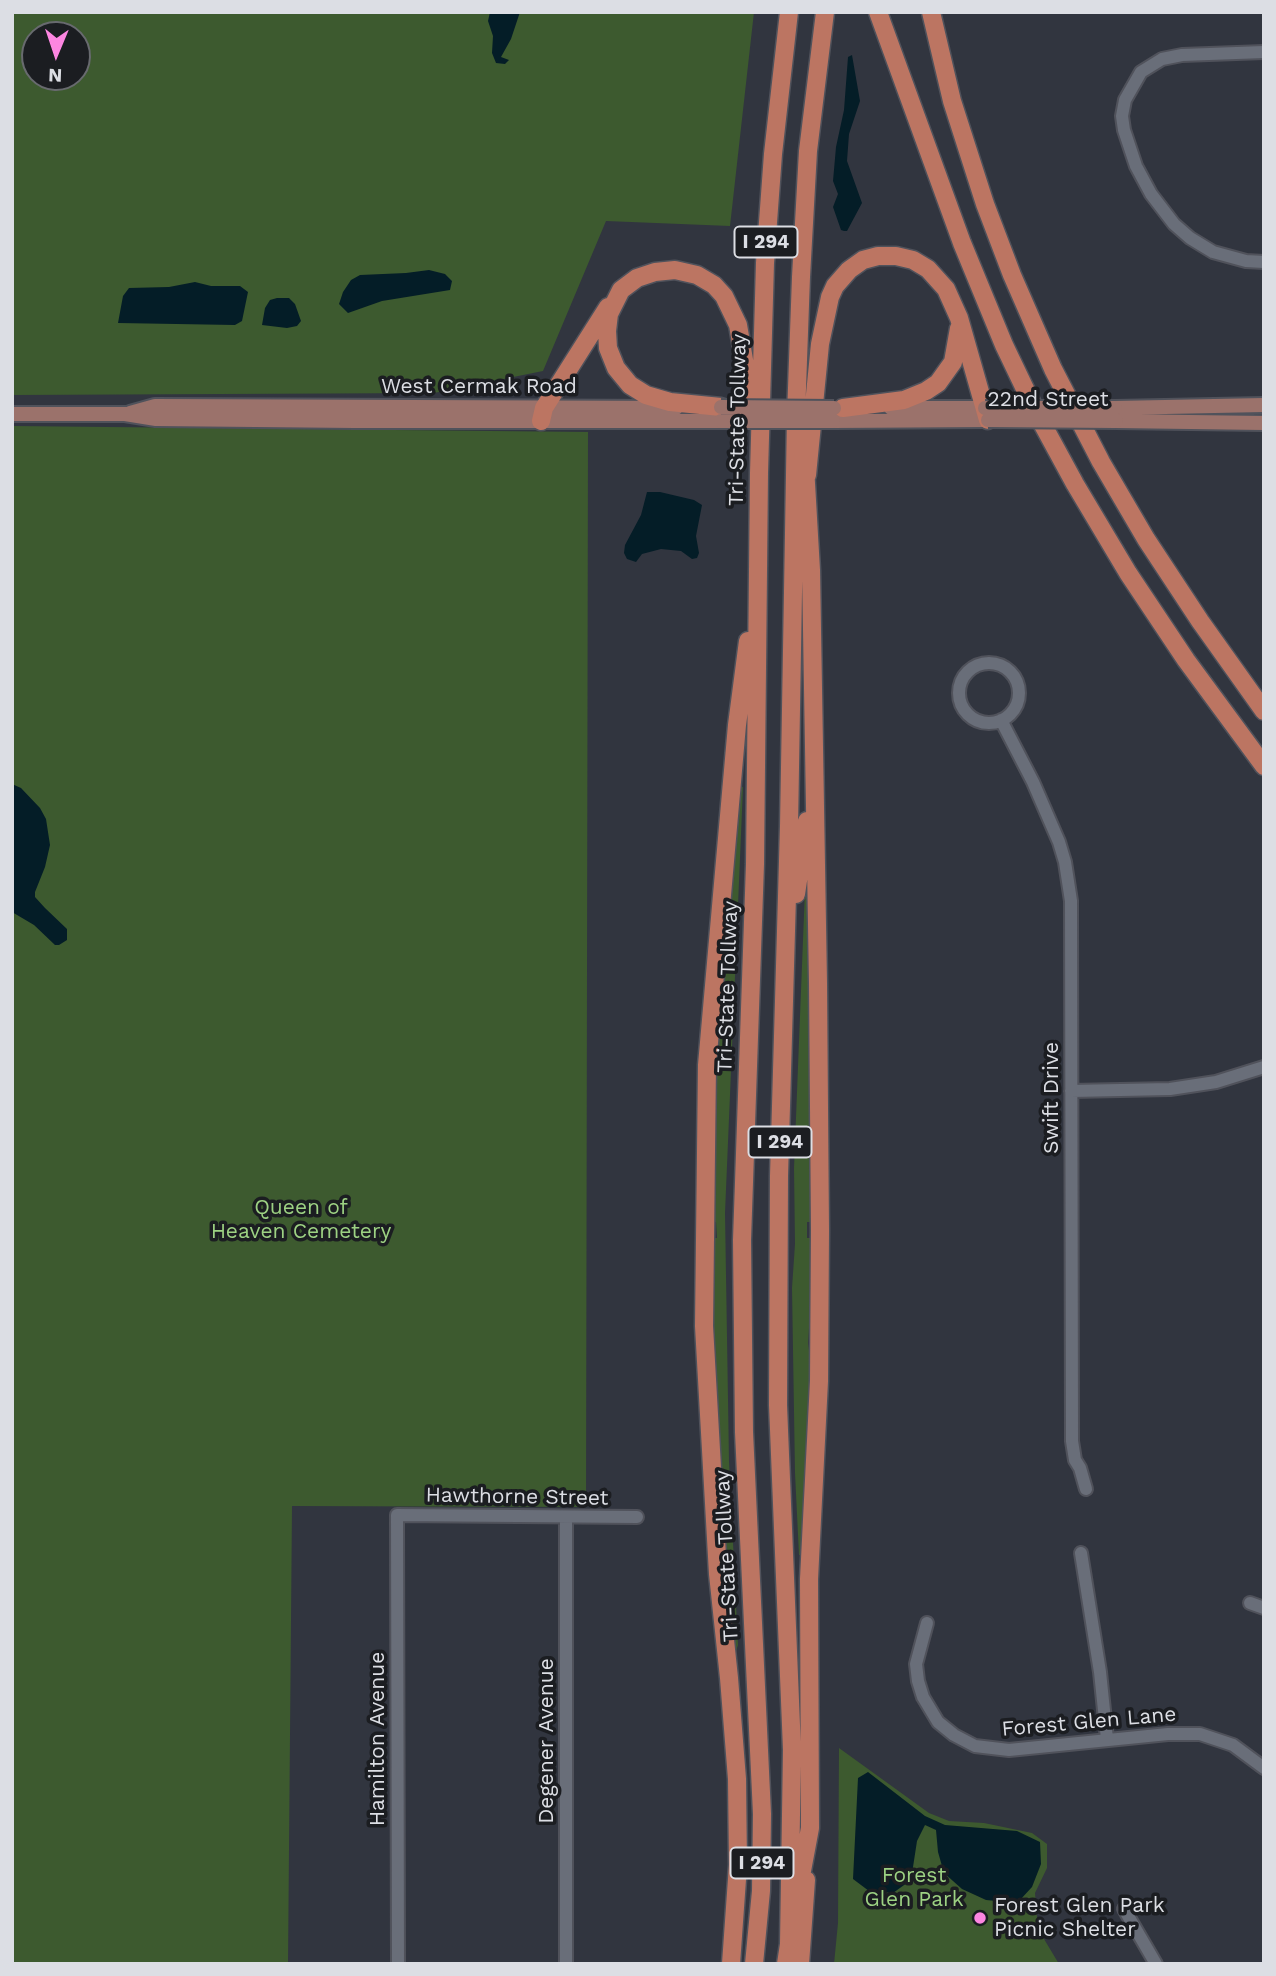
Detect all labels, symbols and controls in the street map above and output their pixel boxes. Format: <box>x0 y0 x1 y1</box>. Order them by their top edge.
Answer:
north arrow <box>21 21 91 91</box>
text: N <box>48 64 63 87</box>
road number: I 294 <box>734 226 798 258</box>
street label: Tri-State Tollway <box>724 334 752 506</box>
street label: West Cermak Road <box>381 374 577 400</box>
street label: 22nd Street <box>987 387 1109 413</box>
street label: Tri-State Tollway <box>712 900 744 1074</box>
street label: Swift Drive <box>1039 1042 1065 1154</box>
road number: I 294 <box>748 1126 812 1158</box>
park label: Queen of Heaven Cemetery <box>211 1195 391 1245</box>
street label: Tri-State Tollway <box>710 1469 744 1643</box>
street label: Hawthorne Street <box>425 1483 609 1511</box>
street label: Hamilton Avenue <box>365 1652 391 1826</box>
street label: Degener Avenue <box>534 1658 560 1824</box>
street label: Forest Glen Lane <box>1001 1702 1177 1742</box>
road number: I 294 <box>730 1848 794 1879</box>
park label: Forest Glen Park <box>864 1863 964 1913</box>
place label: Forest Glen Park Picnic Shelter <box>994 1893 1165 1943</box>
marker: Forest Glen Park Picnic Shelter <box>972 1910 988 1926</box>

